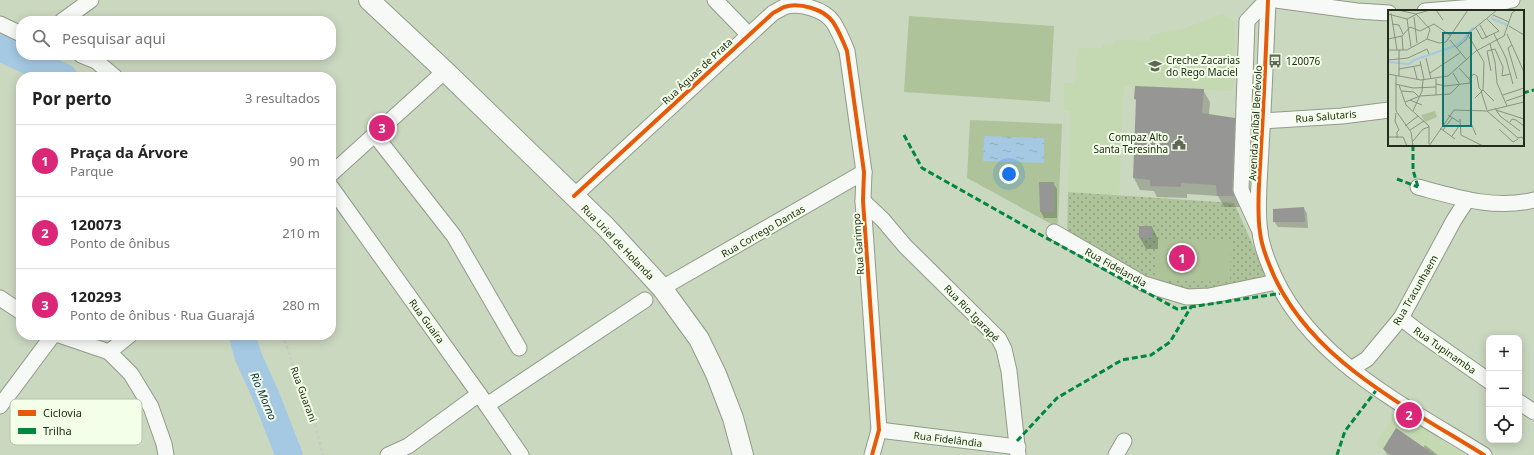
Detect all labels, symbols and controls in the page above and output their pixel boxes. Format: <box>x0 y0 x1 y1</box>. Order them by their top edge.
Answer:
inset map <box>1388 10 1524 146</box>
search box <box>16 16 336 60</box>
icon: search <box>30 27 52 49</box>
text: Pesquisar aqui <box>62 28 166 48</box>
street label: Rua Águas de Prata <box>659 35 735 107</box>
place label: Creche Zacarias do Rego Maciel <box>1166 53 1240 79</box>
bus stop icon: 120076 <box>1267 53 1283 69</box>
place label: 120076 <box>1286 54 1321 68</box>
school or university icon: Creche Zacarias do Rego Maciel <box>1147 58 1163 74</box>
street label: Avenida Aníbal Benévolo <box>1245 65 1265 181</box>
text: Por perto <box>32 87 112 110</box>
text: 3 resultados <box>245 89 320 107</box>
street label: Rua Salutaris <box>1295 106 1357 126</box>
pin: 3 <box>369 113 395 143</box>
place label: Compaz Alto Santa Teresinha <box>1093 130 1168 156</box>
public building icon: Compaz Alto Santa Teresinha <box>1171 135 1187 151</box>
text: Praça da Árvore <box>70 142 188 162</box>
text: 1 <box>41 152 49 170</box>
text: 90 m <box>290 152 320 170</box>
text: Parque <box>70 162 114 180</box>
your location <box>999 164 1019 184</box>
street label: Rua Uriel de Holanda <box>578 201 658 283</box>
street label: Rua Corrego Dantas <box>719 201 808 261</box>
street label: Rua Garimpo <box>849 213 867 275</box>
text: 120073 <box>70 214 121 234</box>
text: 2 <box>41 224 49 242</box>
text: 210 m <box>282 224 320 242</box>
text: Ponto de ônibus <box>70 234 170 252</box>
pin: 1 <box>1169 243 1195 273</box>
street label: Rua Fidelandia <box>1082 244 1150 290</box>
street label: Rua Tracunhaem <box>1389 252 1441 328</box>
street label: Rua Rio Igarapé <box>941 281 1003 345</box>
text: 120293 <box>70 286 121 306</box>
text: 3 <box>41 296 49 314</box>
text: 280 m <box>282 296 320 314</box>
street label: Rua Guaíra <box>406 296 448 346</box>
text: Ponto de ônibus · Rua Guarajá <box>70 306 255 324</box>
street label: Rua Tupinamba <box>1411 323 1479 377</box>
map controls <box>1486 335 1522 443</box>
button: + <box>1486 335 1522 371</box>
street label: Rua Guarani <box>288 364 320 424</box>
water label: Rio Morno <box>247 370 281 422</box>
button: − <box>1486 371 1522 407</box>
legend <box>10 399 142 445</box>
pin: 2 <box>1396 400 1422 430</box>
text: Ciclovia <box>43 405 82 420</box>
button: locate <box>1486 407 1522 443</box>
text: Trilha <box>43 423 72 438</box>
street label: Rua Fidelândia <box>913 428 983 450</box>

